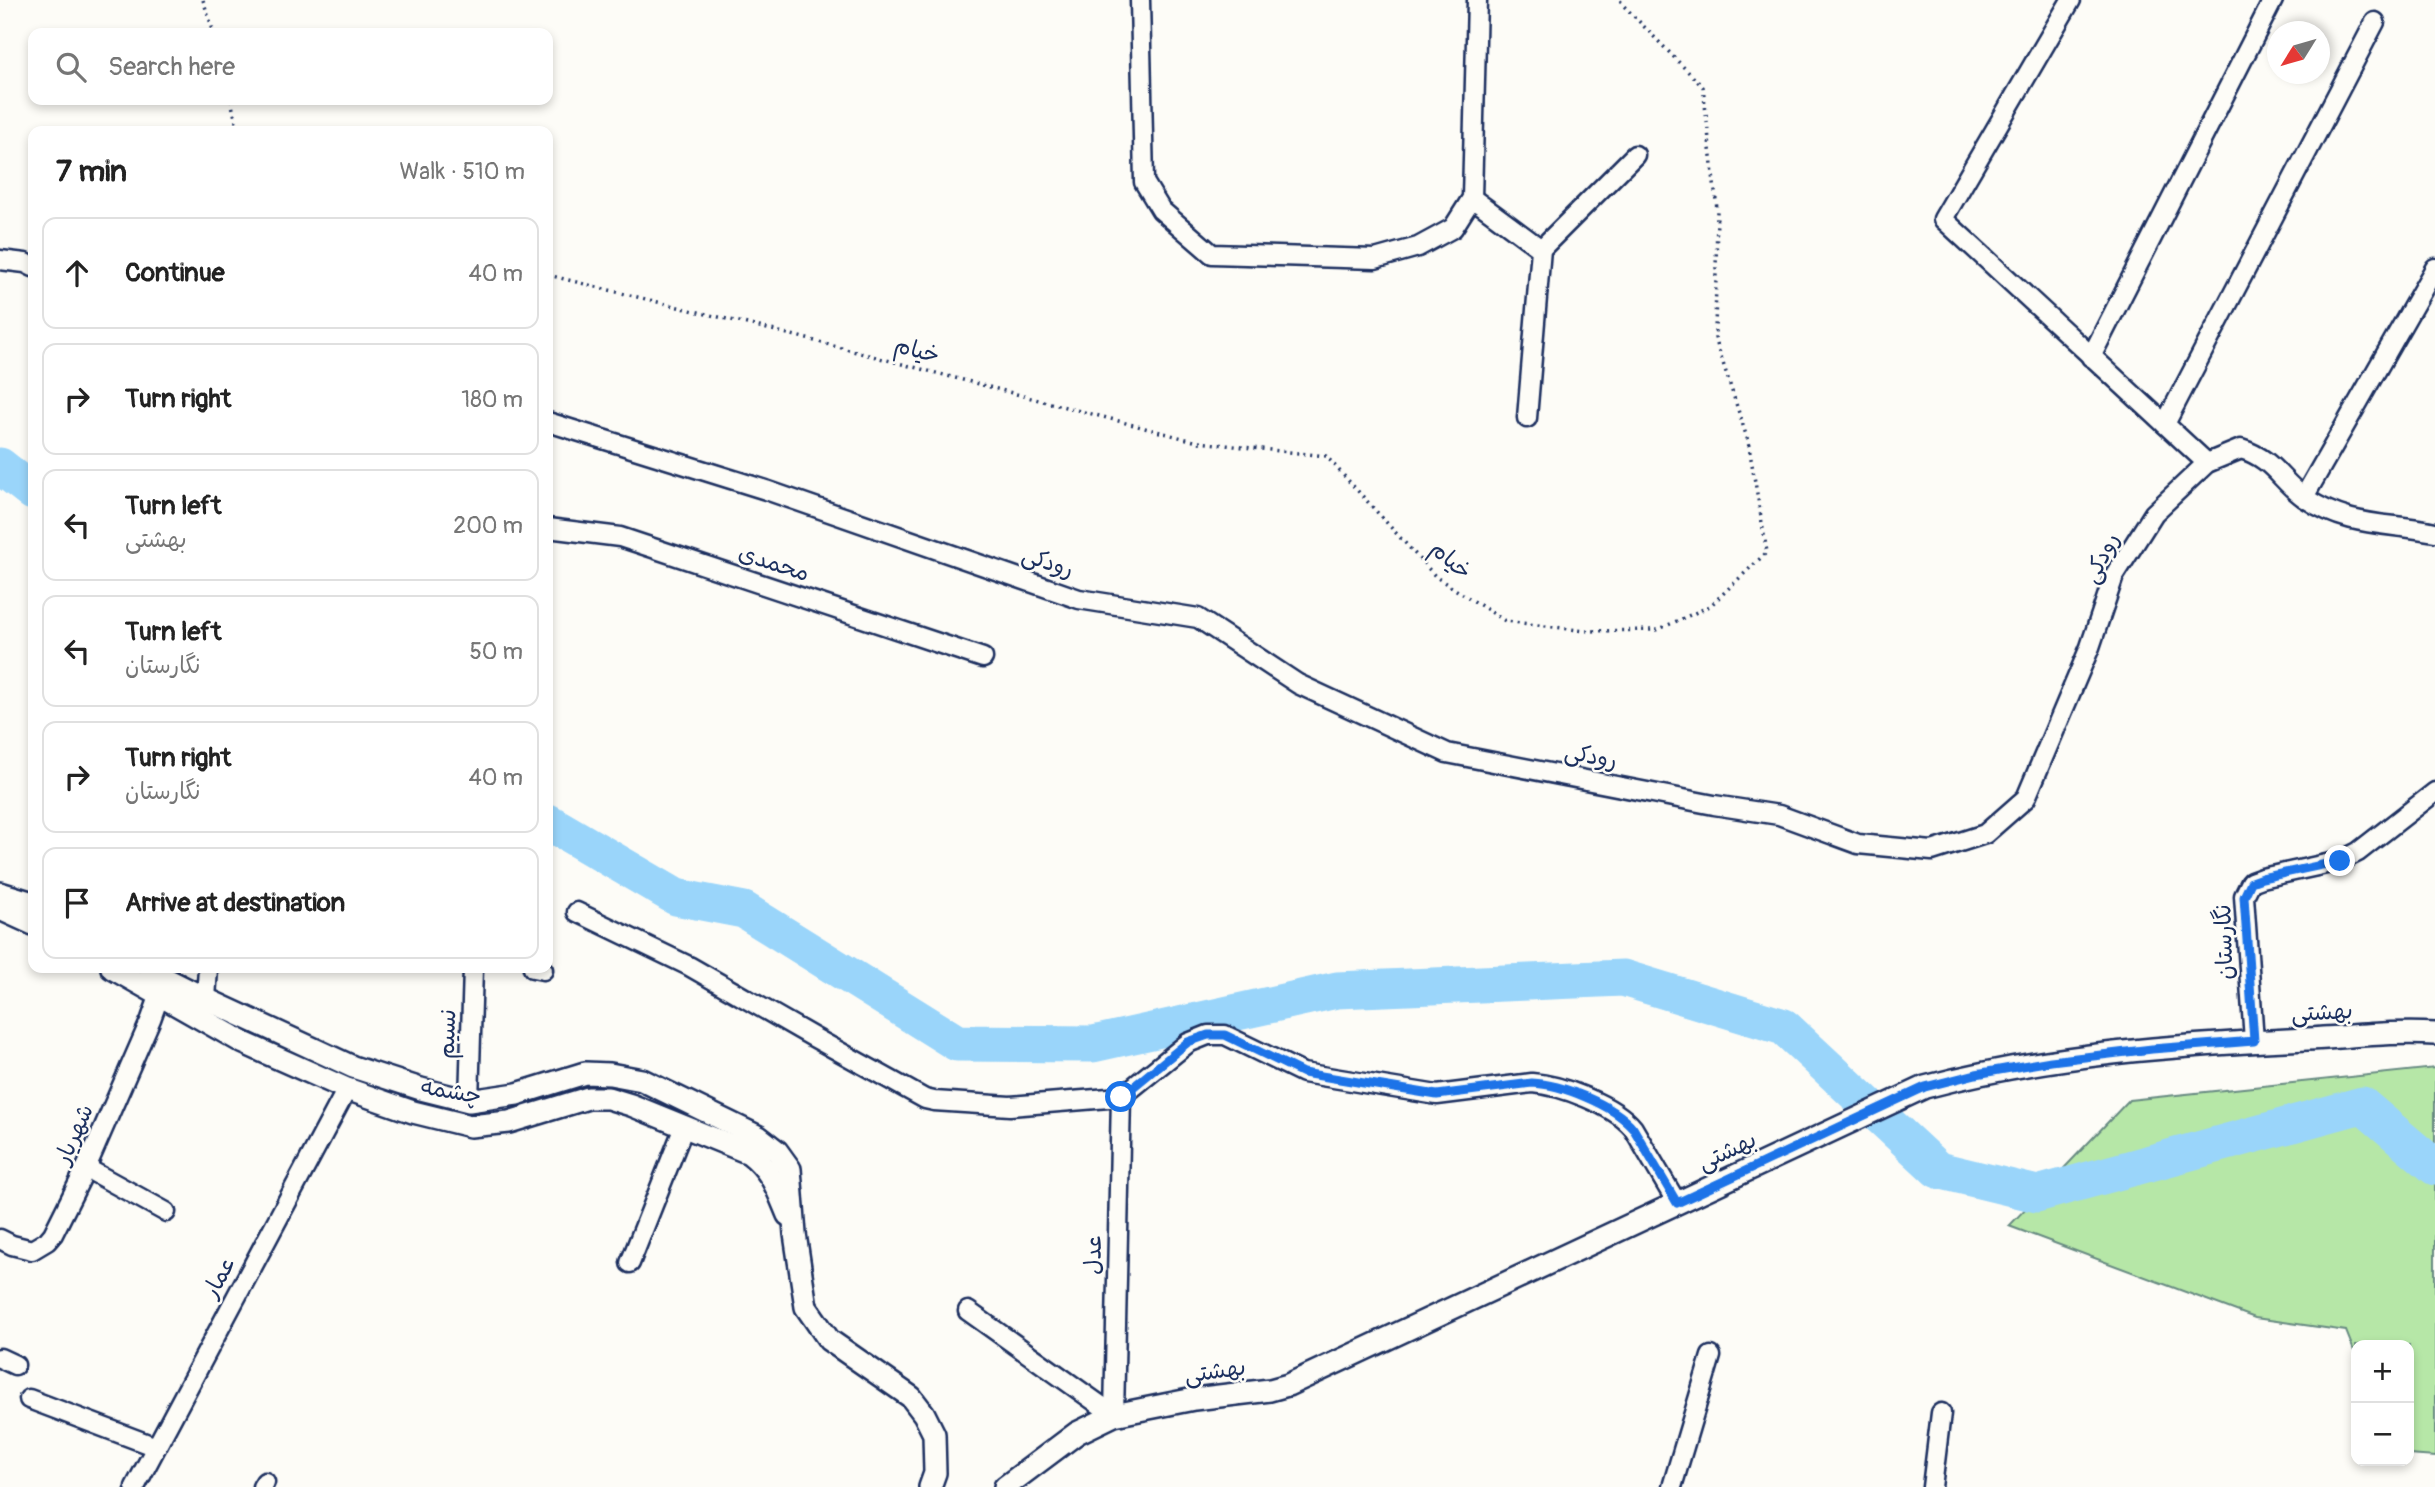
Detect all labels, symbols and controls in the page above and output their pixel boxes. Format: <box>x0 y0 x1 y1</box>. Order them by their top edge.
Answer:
north arrow <box>2267 21 2330 84</box>
search box <box>28 28 553 105</box>
icon: search <box>52 48 90 86</box>
text: Search here <box>108 51 235 83</box>
text: 7 min <box>56 153 127 190</box>
text: Walk · 510 m <box>400 157 525 186</box>
icon: ahead <box>58 254 96 292</box>
text: Continue <box>125 257 225 289</box>
text: 40 m <box>469 259 523 288</box>
street label: خیام <box>890 330 943 373</box>
icon: right <box>58 380 96 418</box>
text: Turn right <box>125 383 231 415</box>
text: 180 m <box>461 385 523 414</box>
text: Turn left <box>125 490 221 522</box>
icon: left <box>58 506 96 544</box>
text: 200 m <box>453 511 523 540</box>
text: بهشتی <box>125 525 187 554</box>
street label: رودکی <box>2076 528 2126 588</box>
street label: خیام <box>1422 534 1478 588</box>
street label: محمدی <box>735 538 813 588</box>
street label: رودکی <box>1018 540 1078 584</box>
text: Turn left <box>125 616 221 648</box>
icon: left <box>58 632 96 670</box>
text: 50 m <box>469 637 523 666</box>
text: نگارستان <box>125 651 200 680</box>
street label: رودکی <box>1562 737 1620 775</box>
text: Turn right <box>125 742 231 774</box>
icon: right <box>58 758 96 796</box>
text: 40 m <box>469 763 523 792</box>
text: نگارستان <box>125 777 200 806</box>
route end <box>2324 845 2355 876</box>
icon: arrive <box>58 884 96 922</box>
text: Arrive at destination <box>125 887 345 919</box>
street label: نگارستان <box>2208 904 2240 980</box>
street label: بهشتی <box>2290 996 2354 1028</box>
street label: نسیم <box>432 1008 465 1060</box>
street label: چشمه <box>418 1071 484 1111</box>
route start <box>1105 1081 1136 1112</box>
street label: شهریار <box>47 1099 100 1170</box>
street label: بهشتی <box>1693 1125 1761 1177</box>
street label: عدل <box>1078 1235 1108 1275</box>
street label: عمار <box>195 1251 242 1304</box>
map controls <box>2351 1340 2414 1466</box>
button: + <box>2351 1340 2414 1403</box>
street label: بهشتی <box>1182 1352 1248 1390</box>
button: − <box>2351 1403 2414 1466</box>

